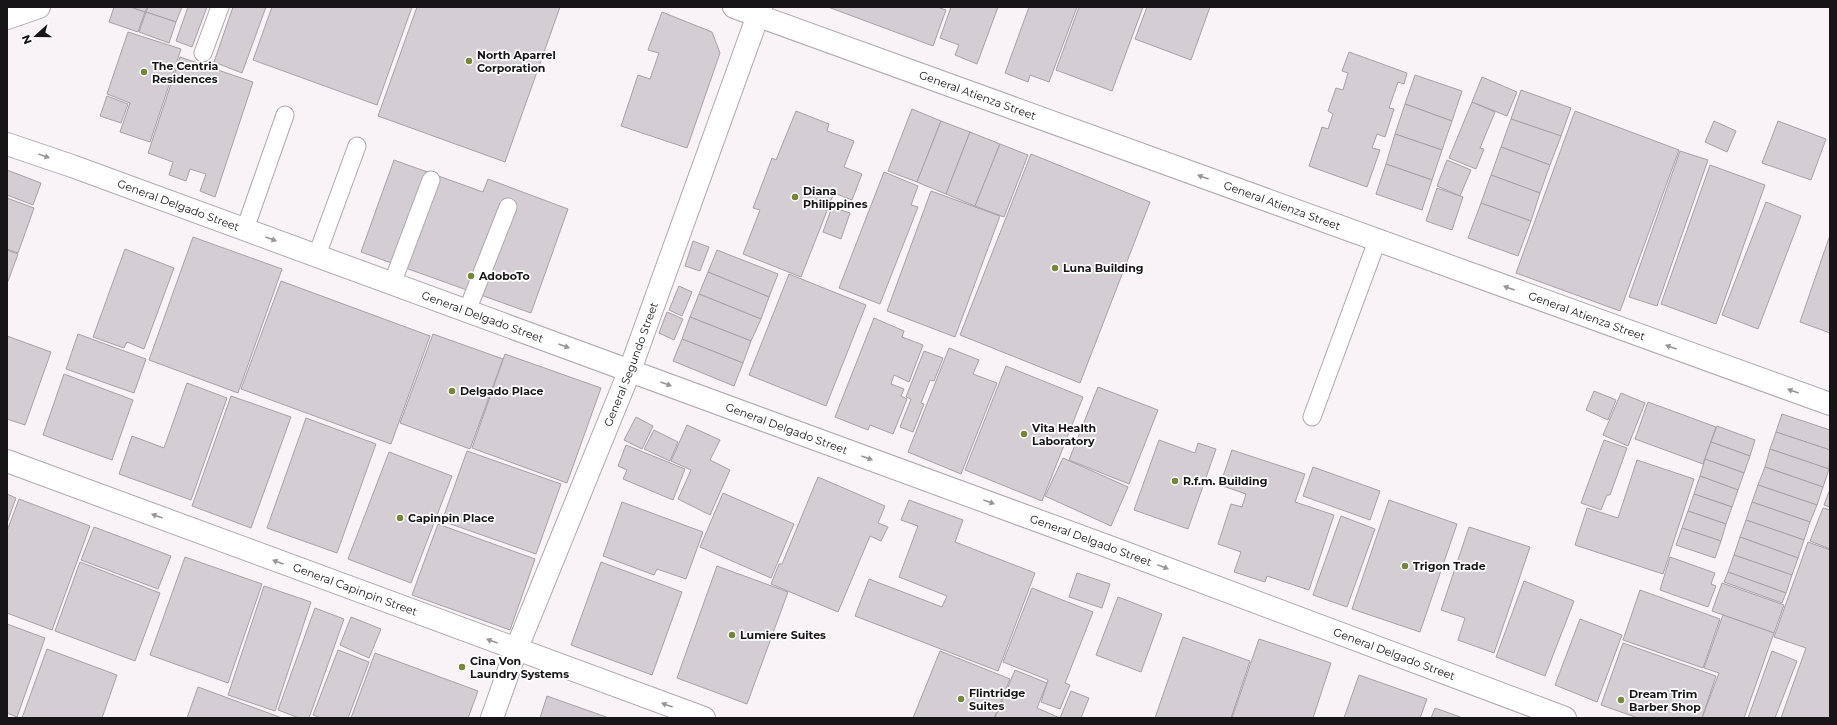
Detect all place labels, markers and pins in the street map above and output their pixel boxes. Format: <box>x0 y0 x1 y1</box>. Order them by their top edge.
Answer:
place label: North Aparrel Corporation <box>477 48 556 75</box>
marker: North Aparrel Corporation <box>464 56 474 66</box>
place label: The Centria Residences <box>152 59 219 86</box>
marker: The Centria Residences <box>139 67 149 77</box>
place label: Diana Philippines <box>803 184 868 211</box>
marker: Diana Philippines <box>790 192 800 202</box>
place label: Luna Building <box>1063 261 1144 275</box>
marker: Luna Building <box>1050 263 1060 273</box>
place label: AdoboTo <box>478 269 530 283</box>
marker: AdoboTo <box>466 271 476 281</box>
place label: Delgado Place <box>460 384 543 398</box>
marker: Delgado Place <box>447 386 457 396</box>
place label: Vita Health Laboratory <box>1031 421 1096 448</box>
marker: Vita Health Laboratory <box>1019 429 1029 439</box>
place label: R.f.m. Building <box>1183 474 1267 488</box>
marker: R.f.m. Building <box>1170 476 1180 486</box>
place label: Capinpin Place <box>408 511 494 525</box>
marker: Capinpin Place <box>395 513 405 523</box>
place label: Trigon Trade <box>1413 559 1486 573</box>
marker: Trigon Trade <box>1400 561 1410 571</box>
place label: Lumiere Suites <box>740 628 826 642</box>
marker: Lumiere Suites <box>727 630 737 640</box>
place label: Cina Von Laundry Systems <box>470 654 569 681</box>
marker: Cina Von Laundry Systems <box>457 662 467 672</box>
place label: Flintridge Suites <box>969 686 1025 713</box>
place label: Dream Trim Barber Shop <box>1629 687 1701 714</box>
marker: Flintridge Suites <box>956 694 966 704</box>
marker: Dream Trim Barber Shop <box>1616 695 1626 705</box>

